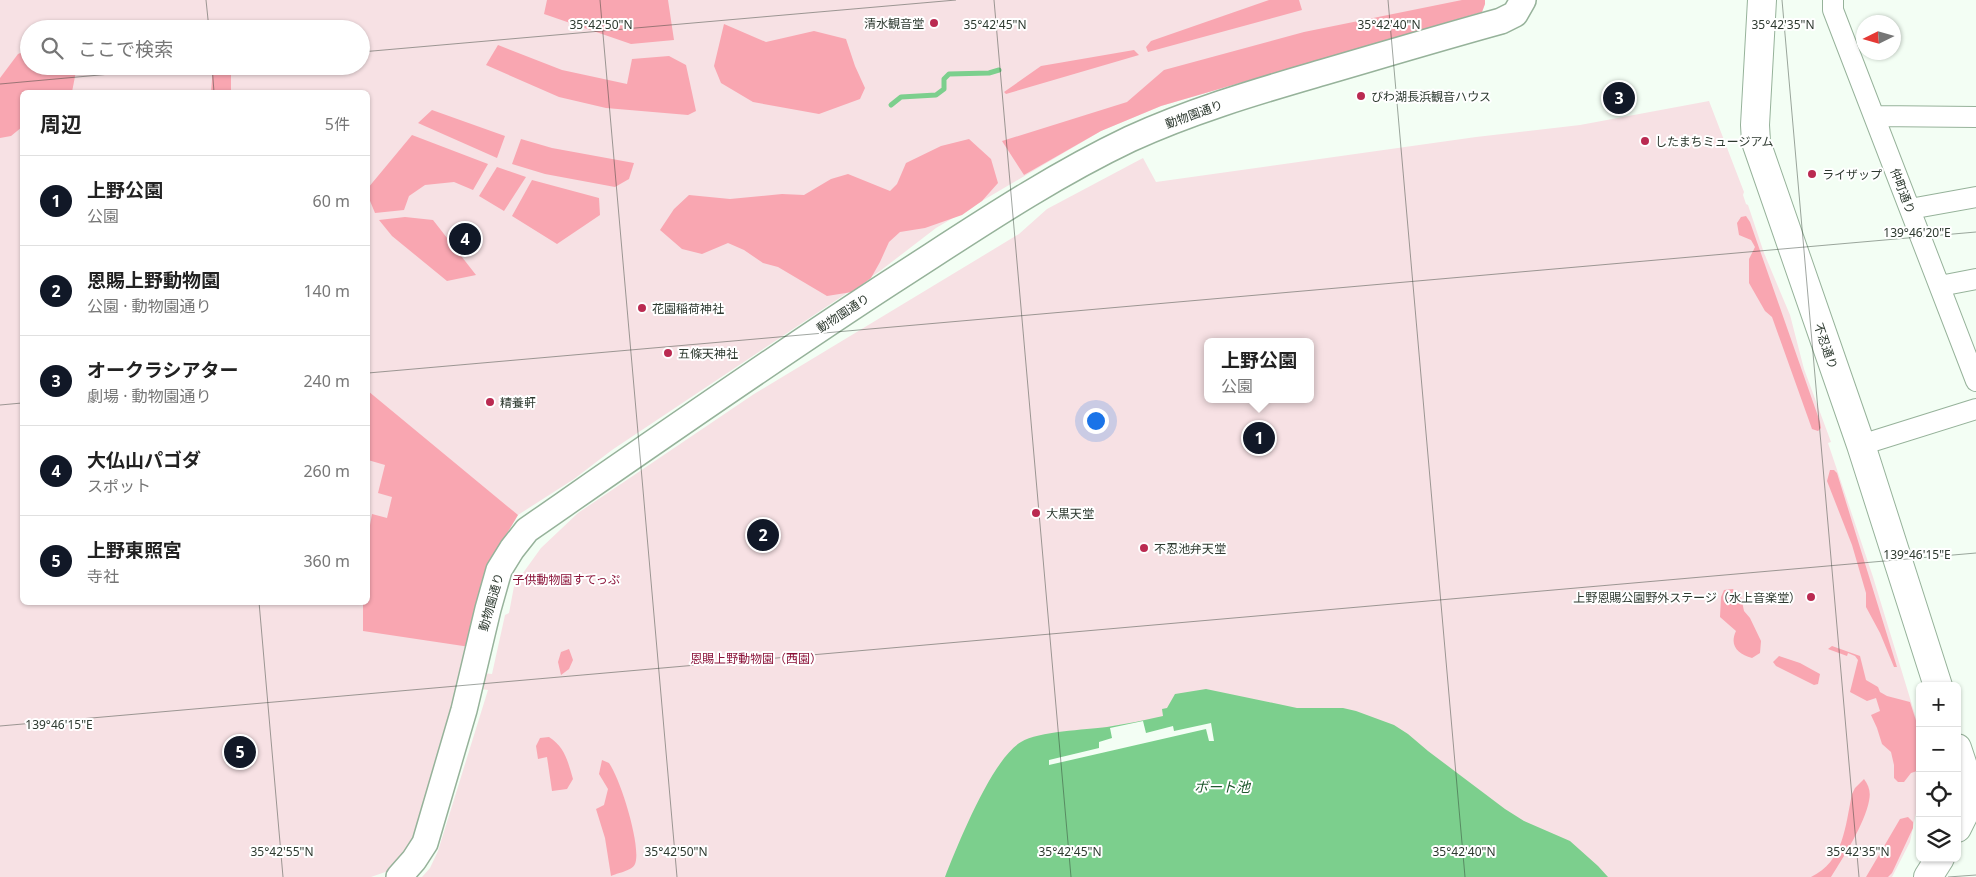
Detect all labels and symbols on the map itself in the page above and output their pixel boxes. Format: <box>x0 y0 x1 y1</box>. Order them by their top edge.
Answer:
place label: 清水観音堂 <box>864 15 924 32</box>
north arrow <box>1856 15 1901 60</box>
text: 35°42'50"N <box>569 16 633 33</box>
text: 35°42'45"N <box>963 16 1027 33</box>
text: 35°42'40"N <box>1357 16 1421 33</box>
text: 35°42'35"N <box>1751 16 1815 33</box>
marker: 清水観音堂 <box>928 17 940 29</box>
pin: 3 <box>1603 79 1635 117</box>
place label: びわ湖長浜観音ハウス <box>1371 88 1491 105</box>
marker: びわ湖長浜観音ハウス <box>1355 90 1367 102</box>
street label: 動物園通り <box>1163 96 1225 132</box>
place label: したまちミュージアム <box>1655 133 1774 150</box>
marker: したまちミュージアム <box>1639 135 1651 147</box>
place label: ライザップ <box>1822 166 1882 183</box>
street label: 仲町通り <box>1886 166 1920 216</box>
marker: ライザップ <box>1806 168 1818 180</box>
pin: 4 <box>449 220 481 258</box>
text: 139°46'20"E <box>1883 224 1951 241</box>
street label: 動物園通り <box>813 290 873 336</box>
place label: 花園稲荷神社 <box>652 300 724 317</box>
marker: 花園稲荷神社 <box>636 302 648 314</box>
street label: 不忍通り <box>1810 321 1842 371</box>
place label: 五條天神社 <box>678 345 738 362</box>
marker: 五條天神社 <box>662 347 674 359</box>
place label: 精養軒 <box>500 394 536 411</box>
marker: 精養軒 <box>484 396 496 408</box>
your location <box>1083 408 1109 434</box>
pin: 1 <box>1243 419 1275 457</box>
place label: 大黒天堂 <box>1046 505 1094 522</box>
marker: 大黒天堂 <box>1030 507 1042 519</box>
pin: 2 <box>747 516 779 554</box>
place label: 不忍池弁天堂 <box>1154 540 1226 557</box>
marker: 不忍池弁天堂 <box>1138 542 1150 554</box>
text: 139°46'15"E <box>1883 546 1951 563</box>
street label: 動物園通り <box>475 571 507 633</box>
park label: 子供動物園すてっぷ <box>512 571 620 588</box>
place label: 上野恩賜公園野外ステージ（水上音楽堂） <box>1573 589 1801 606</box>
marker: 上野恩賜公園野外ステージ（水上音楽堂） <box>1805 591 1817 603</box>
park label: 恩賜上野動物園（西園） <box>690 650 822 667</box>
text: 139°46'15"E <box>25 716 93 733</box>
pin: 5 <box>224 733 256 771</box>
water label: ボート池 <box>1194 777 1252 796</box>
text: 35°42'55"N <box>250 843 314 860</box>
text: 35°42'50"N <box>644 843 708 860</box>
text: 35°42'45"N <box>1038 843 1102 860</box>
text: 35°42'40"N <box>1432 843 1496 860</box>
text: 35°42'35"N <box>1826 843 1890 860</box>

